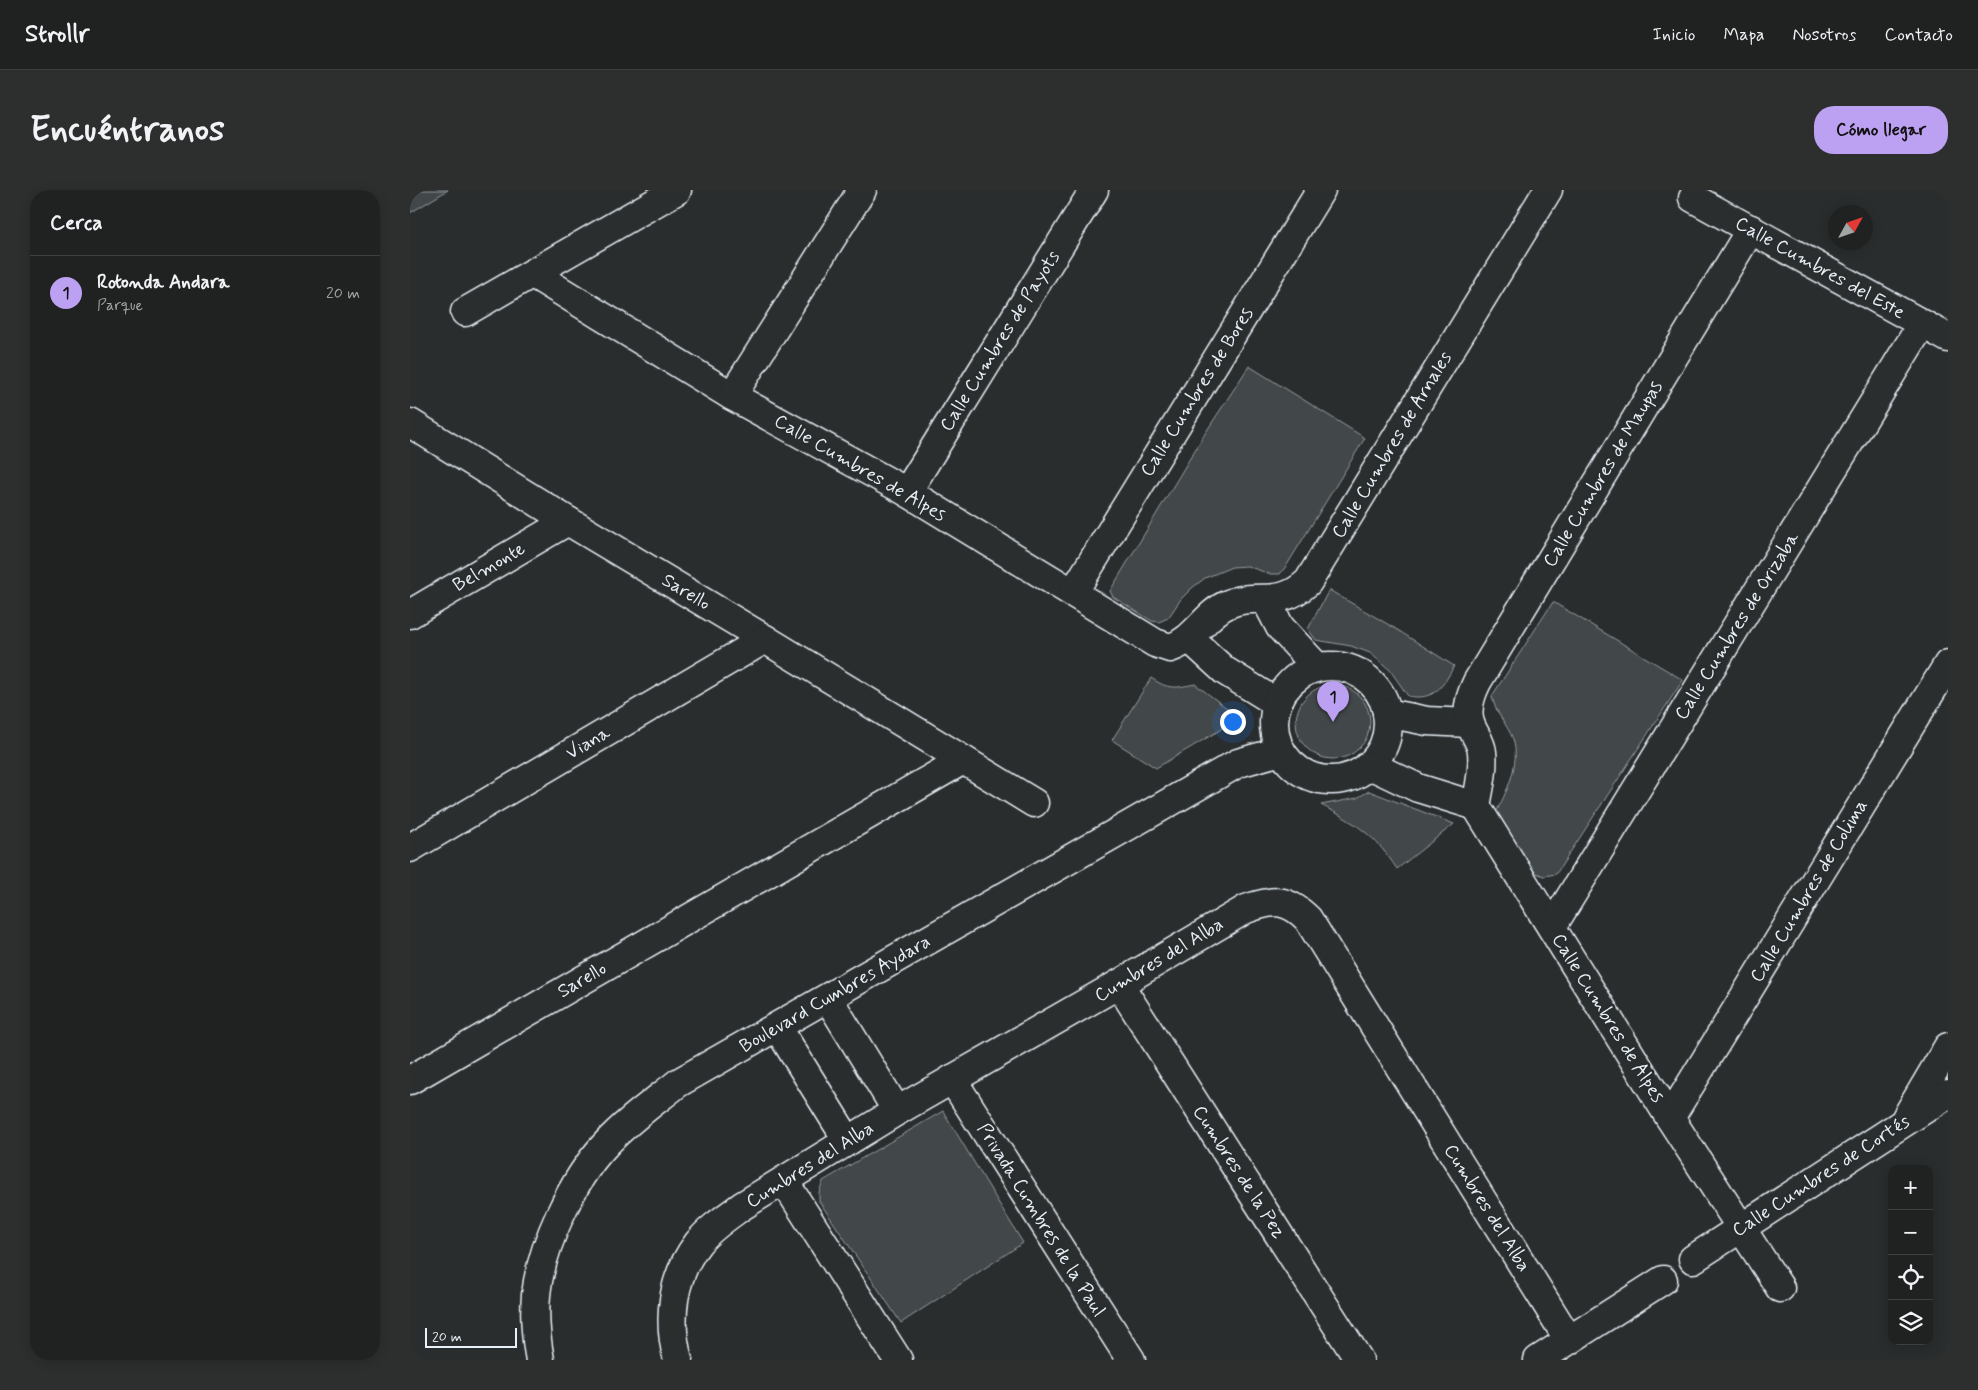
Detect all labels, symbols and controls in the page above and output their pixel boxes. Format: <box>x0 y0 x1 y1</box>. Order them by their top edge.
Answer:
text: Strollr <box>25 19 89 50</box>
text: Inicio <box>1653 23 1695 47</box>
text: Mapa <box>1723 23 1764 47</box>
text: Nosotros <box>1792 23 1857 47</box>
text: Contacto <box>1885 23 1953 47</box>
button: Cómo llegar <box>1814 106 1948 154</box>
text: Encuéntranos <box>30 107 225 153</box>
north arrow <box>1828 205 1873 250</box>
text: Cerca <box>50 209 103 237</box>
street label: Calle Cumbres del Este <box>1731 211 1909 325</box>
street label: Calle Cumbres de Payots <box>934 245 1066 436</box>
text: Rotonda Andara <box>97 270 229 295</box>
text: 1 <box>62 283 70 304</box>
text: 20 m <box>326 283 360 304</box>
text: Parque <box>97 295 143 316</box>
street label: Calle Cumbres de Bores <box>1135 303 1259 481</box>
street label: Calle Cumbres de Arnales <box>1326 346 1458 543</box>
street label: Calle Cumbres de Maupas <box>1537 376 1669 572</box>
street label: Calle Cumbres de Alpes <box>769 408 951 528</box>
street label: Calle Cumbres de Orizaba <box>1669 527 1805 725</box>
street label: Belmonte <box>448 536 530 598</box>
street label: Sarello <box>657 568 715 616</box>
pin: 1 <box>1317 681 1349 722</box>
your location <box>1220 709 1246 735</box>
street label: Viana <box>561 720 615 766</box>
street label: Calle Cumbres de Colima <box>1744 795 1874 987</box>
street label: Cumbres del Alba <box>1090 912 1228 1008</box>
street label: Boulevard Cumbres Aydara <box>735 929 935 1059</box>
street label: Calle Cumbres de Alpes <box>1546 929 1670 1107</box>
street label: Sarello <box>553 956 611 1004</box>
street label: Cumbres de la Pez <box>1187 1101 1291 1243</box>
street label: Calle Cumbres de Cortés <box>1727 1109 1915 1243</box>
street label: Cumbres del Alba <box>741 1116 879 1214</box>
street label: Privada Cumbres de la Paul <box>971 1118 1111 1322</box>
street label: Cumbres del Alba <box>1438 1139 1536 1277</box>
map controls <box>1888 1165 1933 1345</box>
button: + <box>1888 1165 1933 1210</box>
button: − <box>1888 1210 1933 1255</box>
button: locate <box>1888 1255 1933 1300</box>
button: layers <box>1888 1300 1933 1345</box>
scale bar <box>425 1325 518 1348</box>
text: 20 m <box>432 1328 462 1346</box>

